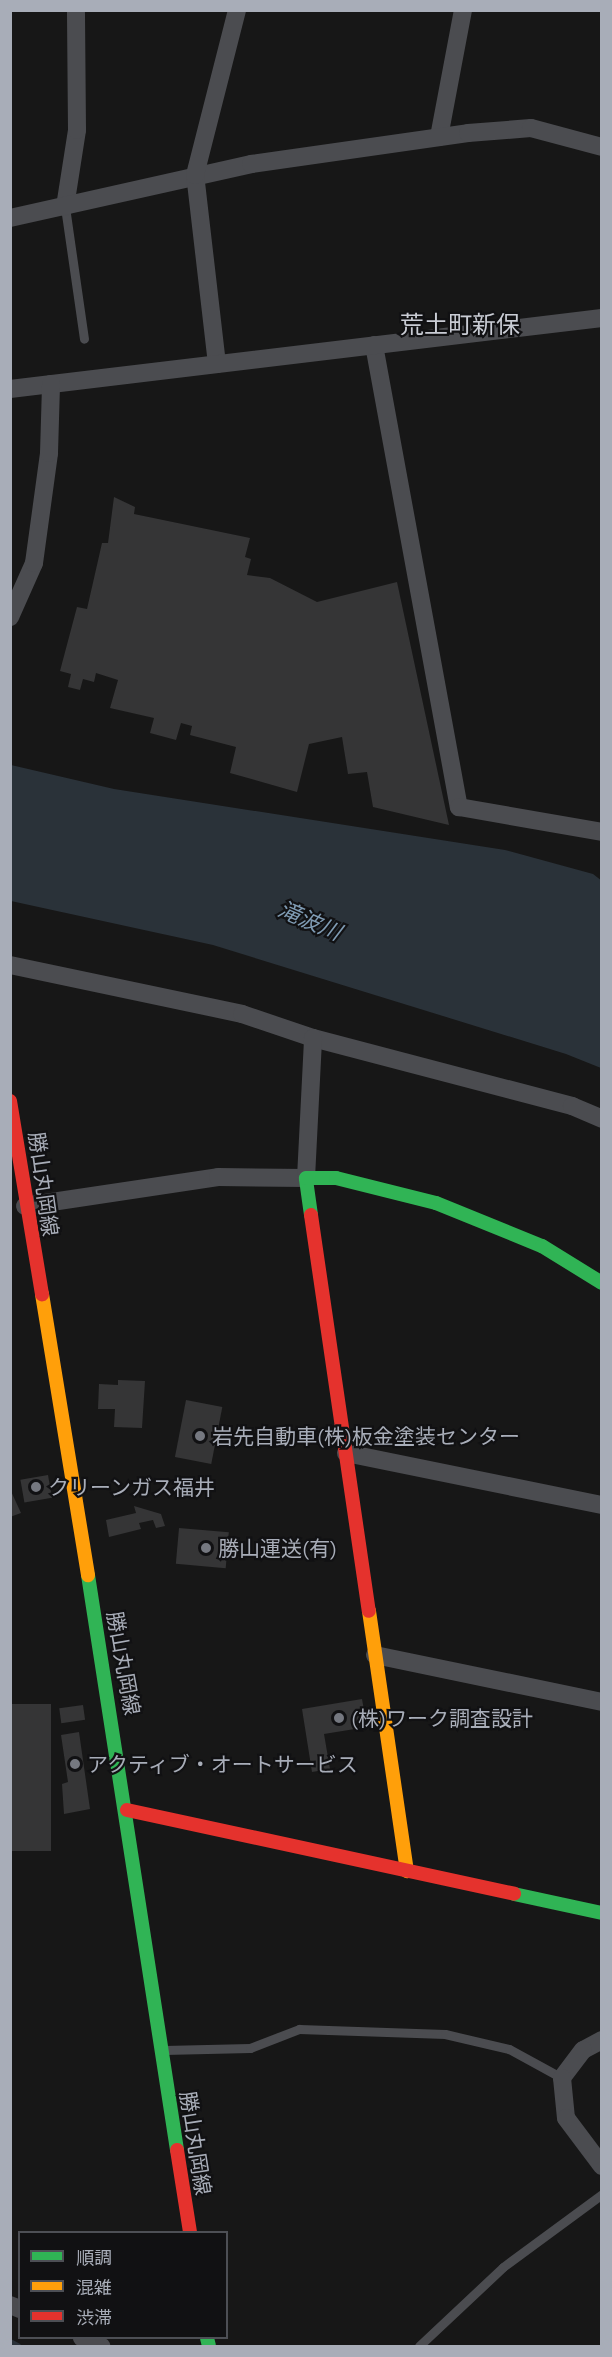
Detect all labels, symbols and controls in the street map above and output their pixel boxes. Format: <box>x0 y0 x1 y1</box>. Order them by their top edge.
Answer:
district label: 荒土町新保 <box>400 311 520 339</box>
water label: 滝波川 <box>274 895 346 945</box>
street label: 勝山丸岡線 <box>24 1130 64 1238</box>
place label: 岩先自動車(株)板金塗装センター <box>212 1423 520 1449</box>
marker: 岩先自動車(株)板金塗装センター <box>193 1429 207 1443</box>
place label: クリーンガス福井 <box>48 1474 216 1500</box>
marker: クリーンガス福井 <box>29 1480 43 1494</box>
place label: 勝山運送(有) <box>218 1535 337 1561</box>
marker: 勝山運送(有) <box>199 1541 213 1555</box>
street label: 勝山丸岡線 <box>102 1609 146 1717</box>
place label: (株)ワーク調査設計 <box>351 1705 533 1731</box>
marker: (株)ワーク調査設計 <box>332 1711 346 1725</box>
place label: アクティブ・オートサービス <box>87 1751 360 1777</box>
marker: アクティブ・オートサービス <box>68 1757 82 1771</box>
street label: 勝山丸岡線 <box>175 2089 217 2197</box>
legend <box>18 2231 228 2339</box>
text: 順調 <box>76 2246 112 2269</box>
text: 混雑 <box>76 2276 112 2299</box>
text: 渋滞 <box>76 2306 112 2329</box>

